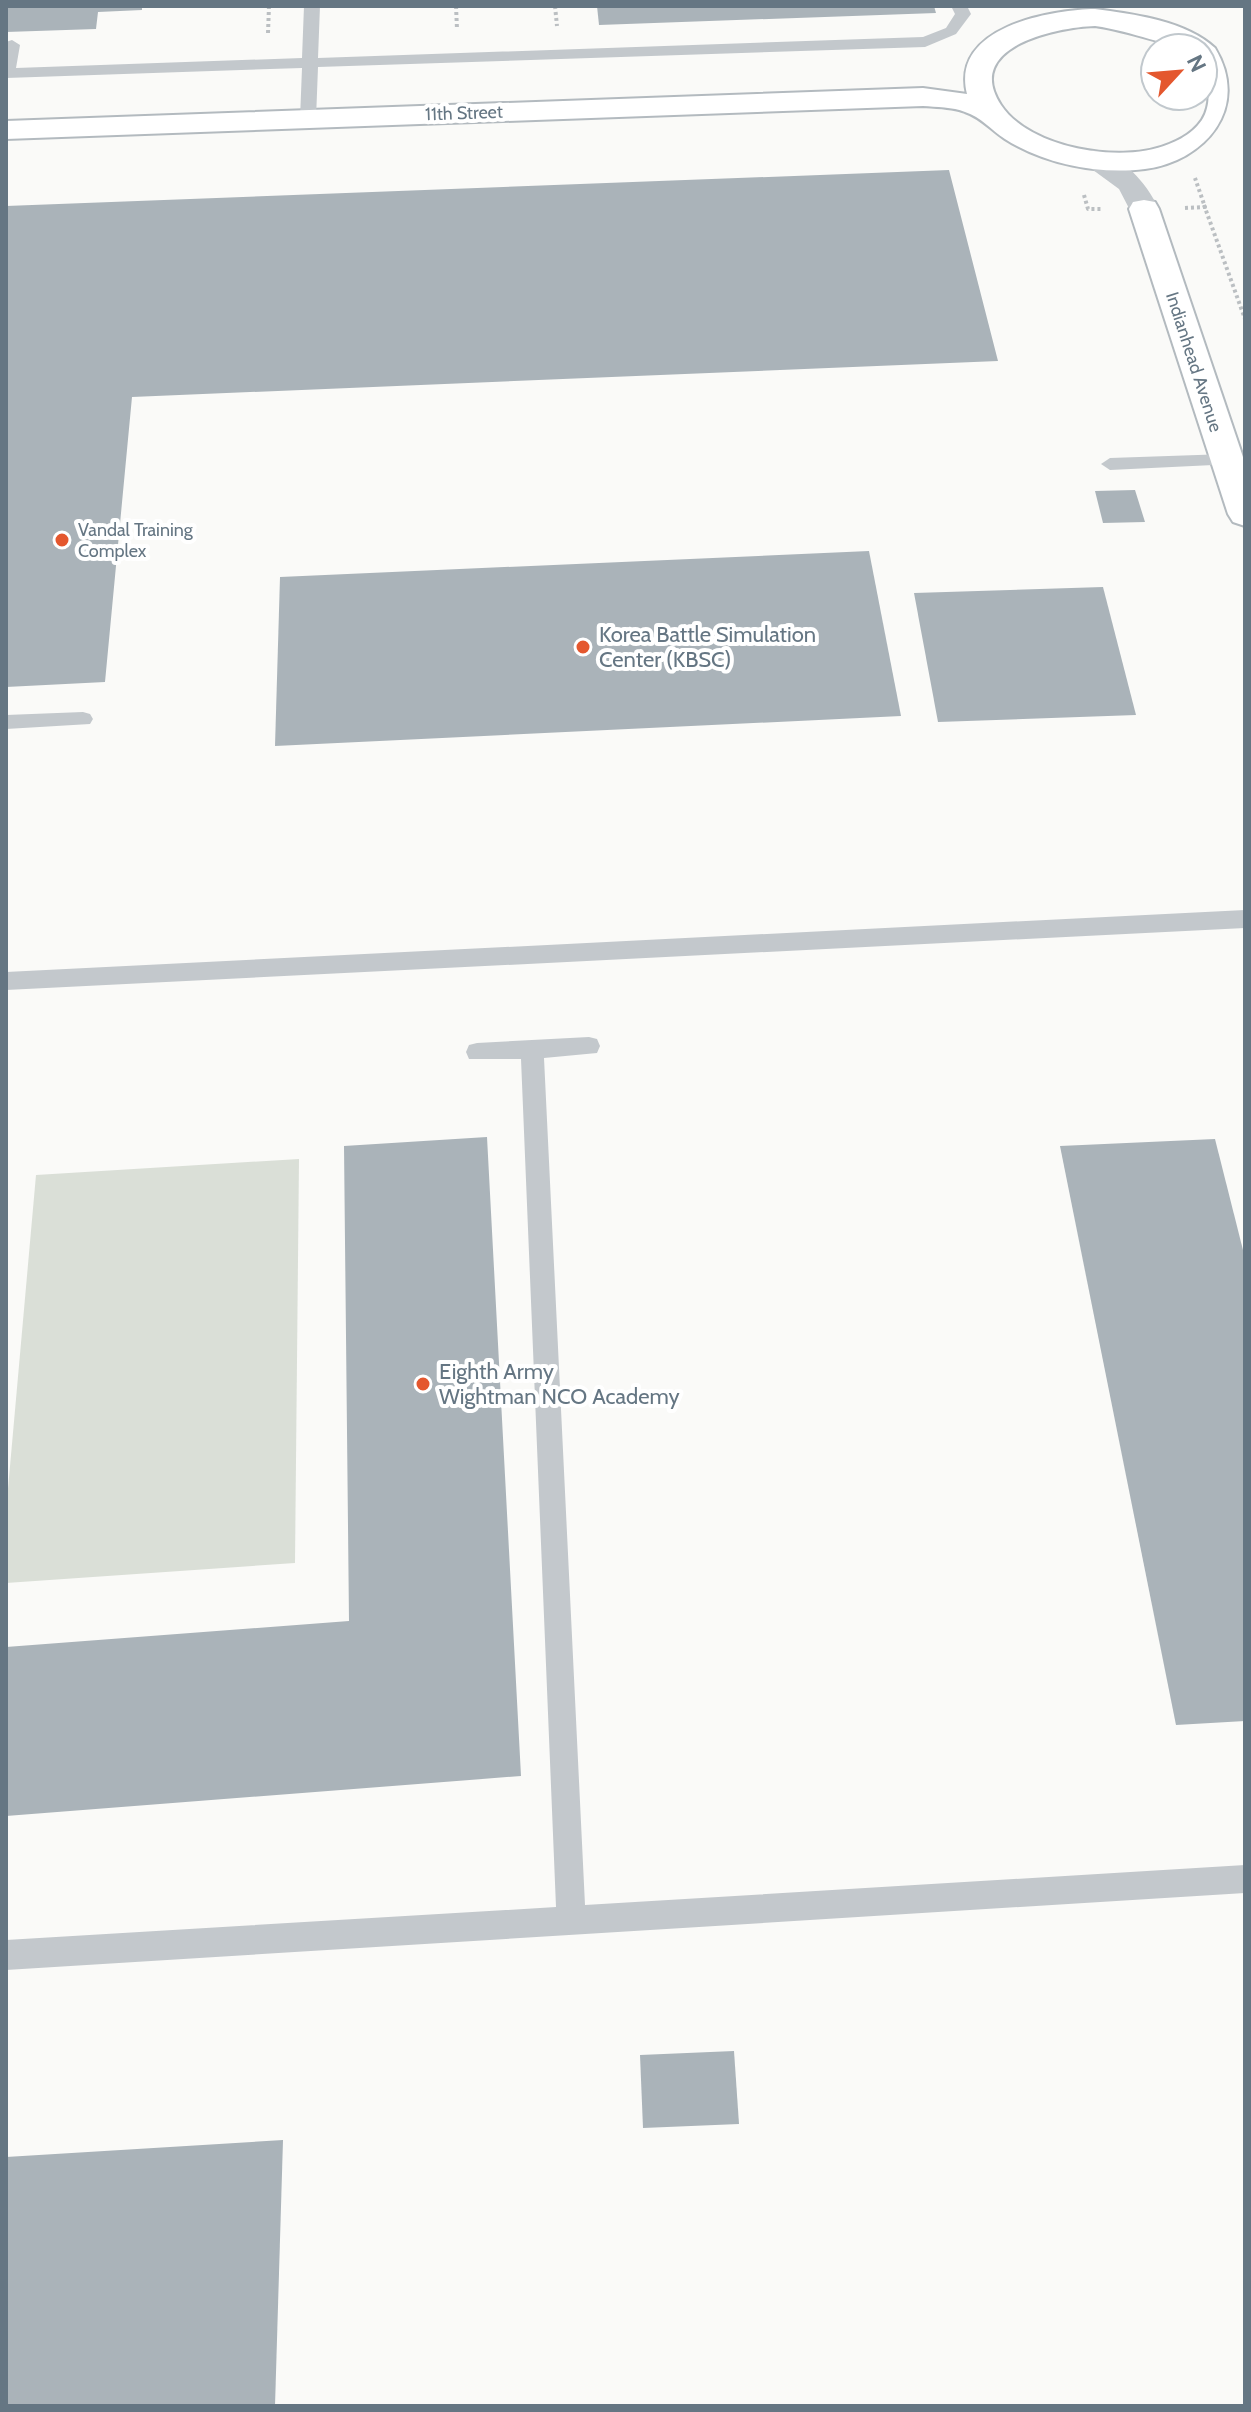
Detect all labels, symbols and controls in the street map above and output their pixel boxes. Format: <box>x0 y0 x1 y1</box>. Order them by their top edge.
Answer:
north arrow <box>1139 32 1219 112</box>
text: N <box>1181 51 1212 76</box>
street label: 11th Street <box>425 101 503 125</box>
street label: Indianhead Avenue <box>1161 289 1227 435</box>
place label: Vandal Training Complex <box>78 519 194 562</box>
marker: Vandal Training Complex <box>53 531 71 549</box>
place label: Korea Battle Simulation Center (KBSC) <box>599 621 816 673</box>
marker: Korea Battle Simulation Center (KBSC) <box>574 638 592 656</box>
place label: Eighth Army Wightman NCO Academy <box>439 1358 680 1410</box>
marker: Eighth Army Wightman NCO Academy <box>414 1375 432 1393</box>

